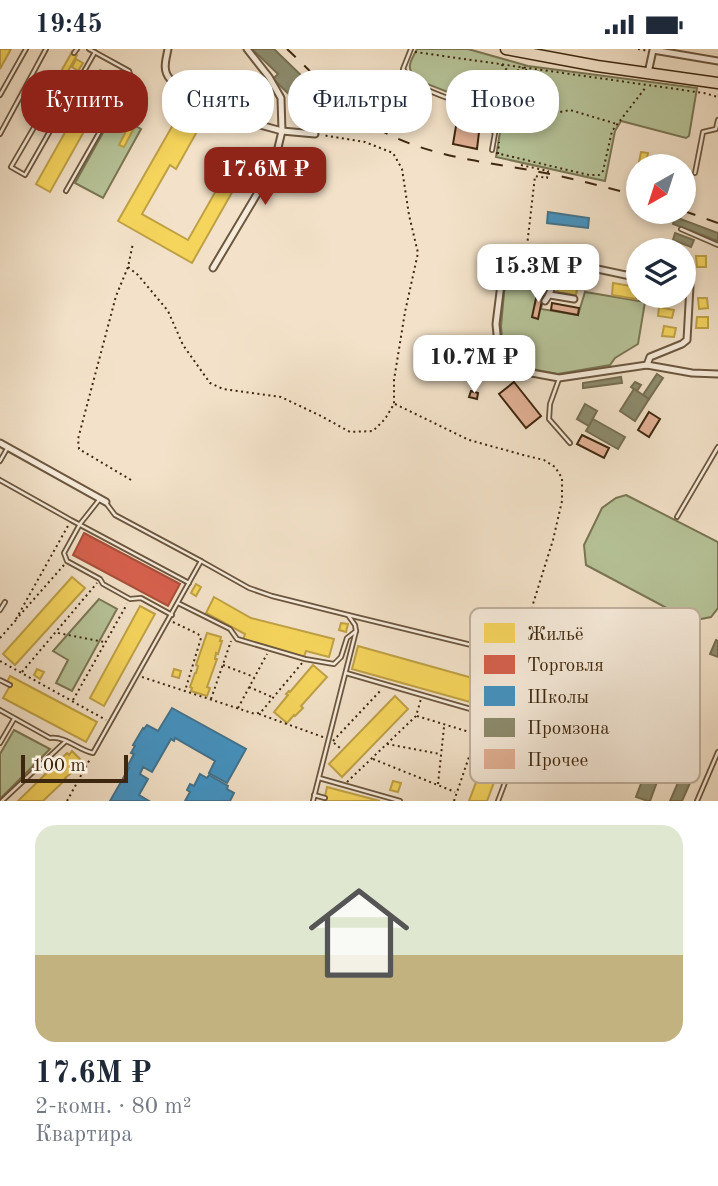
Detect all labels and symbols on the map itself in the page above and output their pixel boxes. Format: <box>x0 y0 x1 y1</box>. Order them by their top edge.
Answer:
pin: 17.6M ₽ <box>200 148 330 207</box>
north arrow <box>626 154 696 224</box>
pin: 15.3M ₽ <box>473 245 603 304</box>
pin: 10.7M ₽ <box>409 335 539 395</box>
legend <box>470 608 700 783</box>
text: Жильё <box>527 626 584 645</box>
text: Торговля <box>527 657 604 676</box>
text: Школы <box>527 689 589 708</box>
text: Промзона <box>527 720 610 739</box>
scale bar <box>21 752 128 784</box>
text: Прочее <box>527 752 588 771</box>

